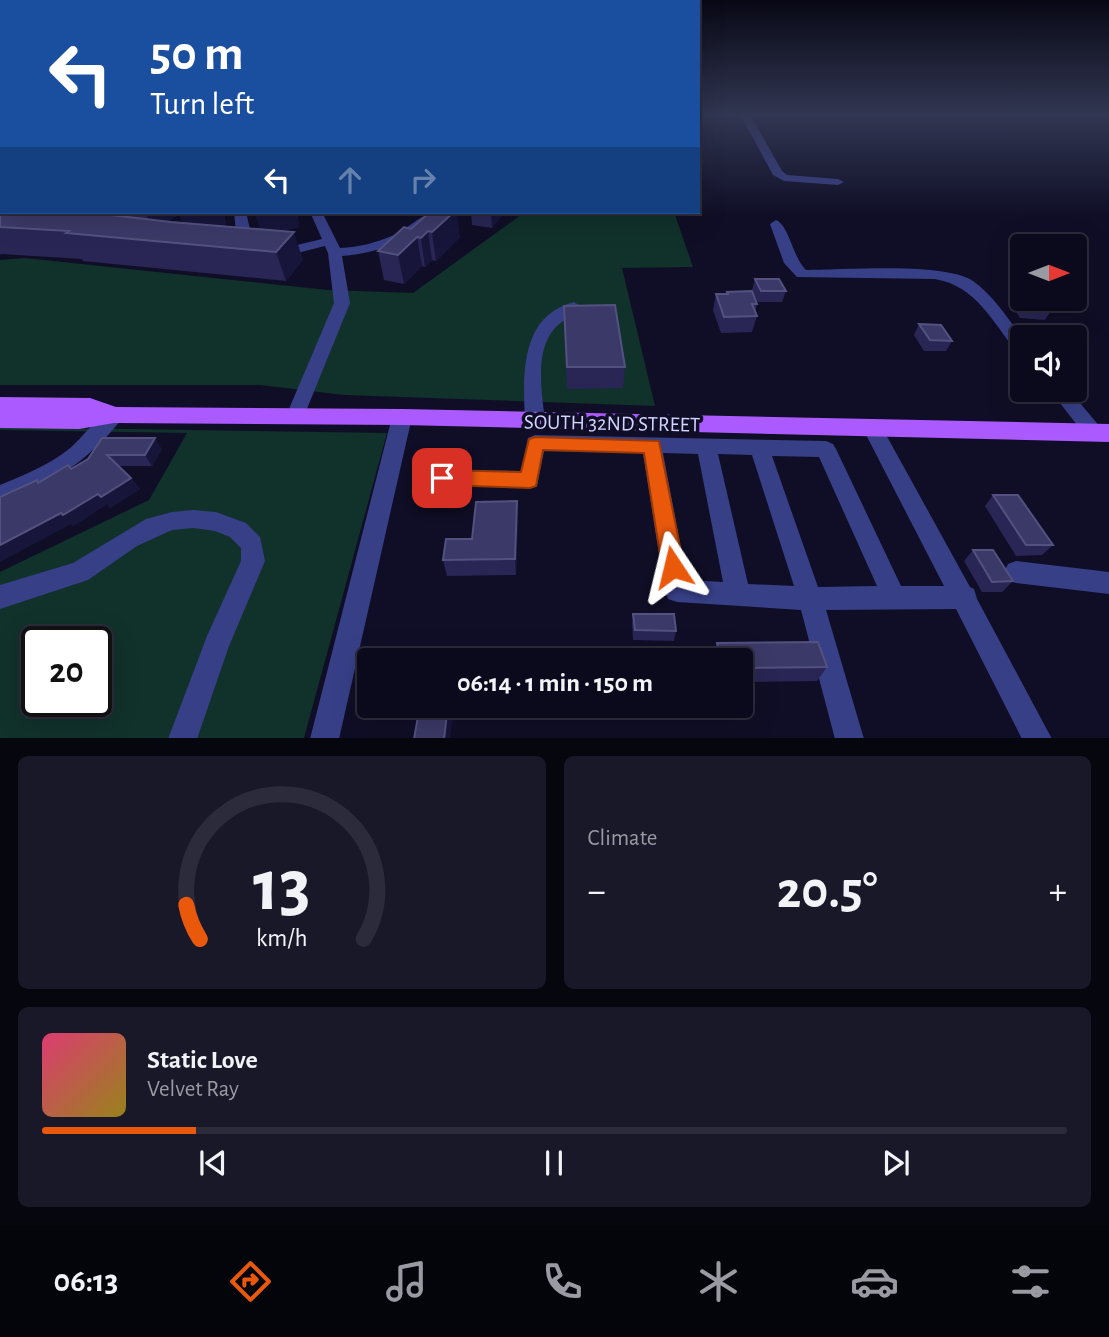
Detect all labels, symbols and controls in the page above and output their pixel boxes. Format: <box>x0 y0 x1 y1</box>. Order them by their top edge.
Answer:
icon: left <box>35 28 126 119</box>
text: 50 m <box>150 30 244 79</box>
text: Turn left <box>150 88 254 120</box>
icon: left <box>258 161 296 199</box>
icon: ahead <box>331 161 369 199</box>
icon: right <box>404 161 442 199</box>
north arrow <box>1010 234 1087 312</box>
map controls <box>1010 234 1087 402</box>
button: sound <box>1010 325 1087 402</box>
street label: SOUTH 32ND STREET <box>524 411 700 436</box>
pin <box>412 448 472 508</box>
icon: arrive <box>423 459 461 497</box>
position arrow <box>636 530 710 604</box>
speed limit sign: 20 <box>21 626 112 717</box>
text: 06:14 · 1 min · 150 m <box>457 670 653 696</box>
text: Climate <box>588 827 657 850</box>
text: 13 <box>253 851 311 924</box>
text: 20.5° <box>777 865 878 917</box>
text: − <box>588 873 606 911</box>
text: + <box>1049 873 1067 911</box>
text: km/h <box>256 925 308 950</box>
text: Static Love <box>147 1047 258 1073</box>
text: Velvet Ray <box>147 1078 239 1101</box>
icon: previous <box>194 1144 232 1182</box>
icon: pause <box>535 1144 573 1182</box>
icon: next <box>877 1144 915 1182</box>
icon: directions <box>226 1257 275 1306</box>
icon: music <box>382 1257 431 1306</box>
icon: phone <box>538 1257 587 1306</box>
icon: climate <box>694 1257 743 1306</box>
icon: car <box>850 1257 899 1306</box>
icon: filters <box>1006 1257 1055 1306</box>
text: 06:13 <box>54 1265 118 1297</box>

